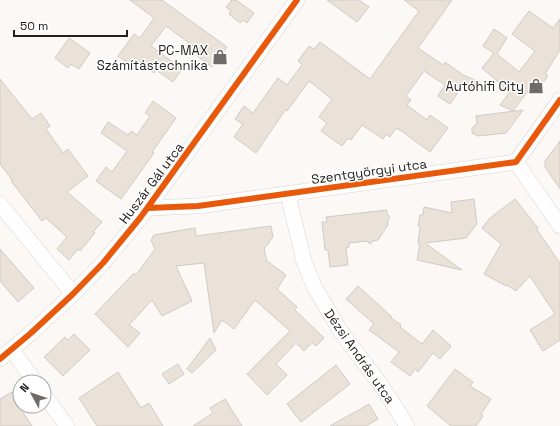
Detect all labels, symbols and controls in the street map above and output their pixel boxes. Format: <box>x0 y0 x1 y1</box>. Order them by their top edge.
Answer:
scale bar <box>14 12 127 38</box>
text: 50 m <box>20 18 48 34</box>
place label: PC-MAX Számítástechnika <box>97 42 209 74</box>
shop icon: PC-MAX Számítástechnika <box>211 48 229 66</box>
shop icon: Autóhifi City <box>527 77 545 95</box>
place label: Autóhifi City <box>445 78 524 95</box>
street label: Huszár Gál utca <box>115 139 188 227</box>
street label: Szentgyörgyi utca <box>310 155 428 188</box>
street label: Dézsi András utca <box>321 306 399 407</box>
north arrow <box>12 374 52 414</box>
text: N <box>17 380 32 395</box>

